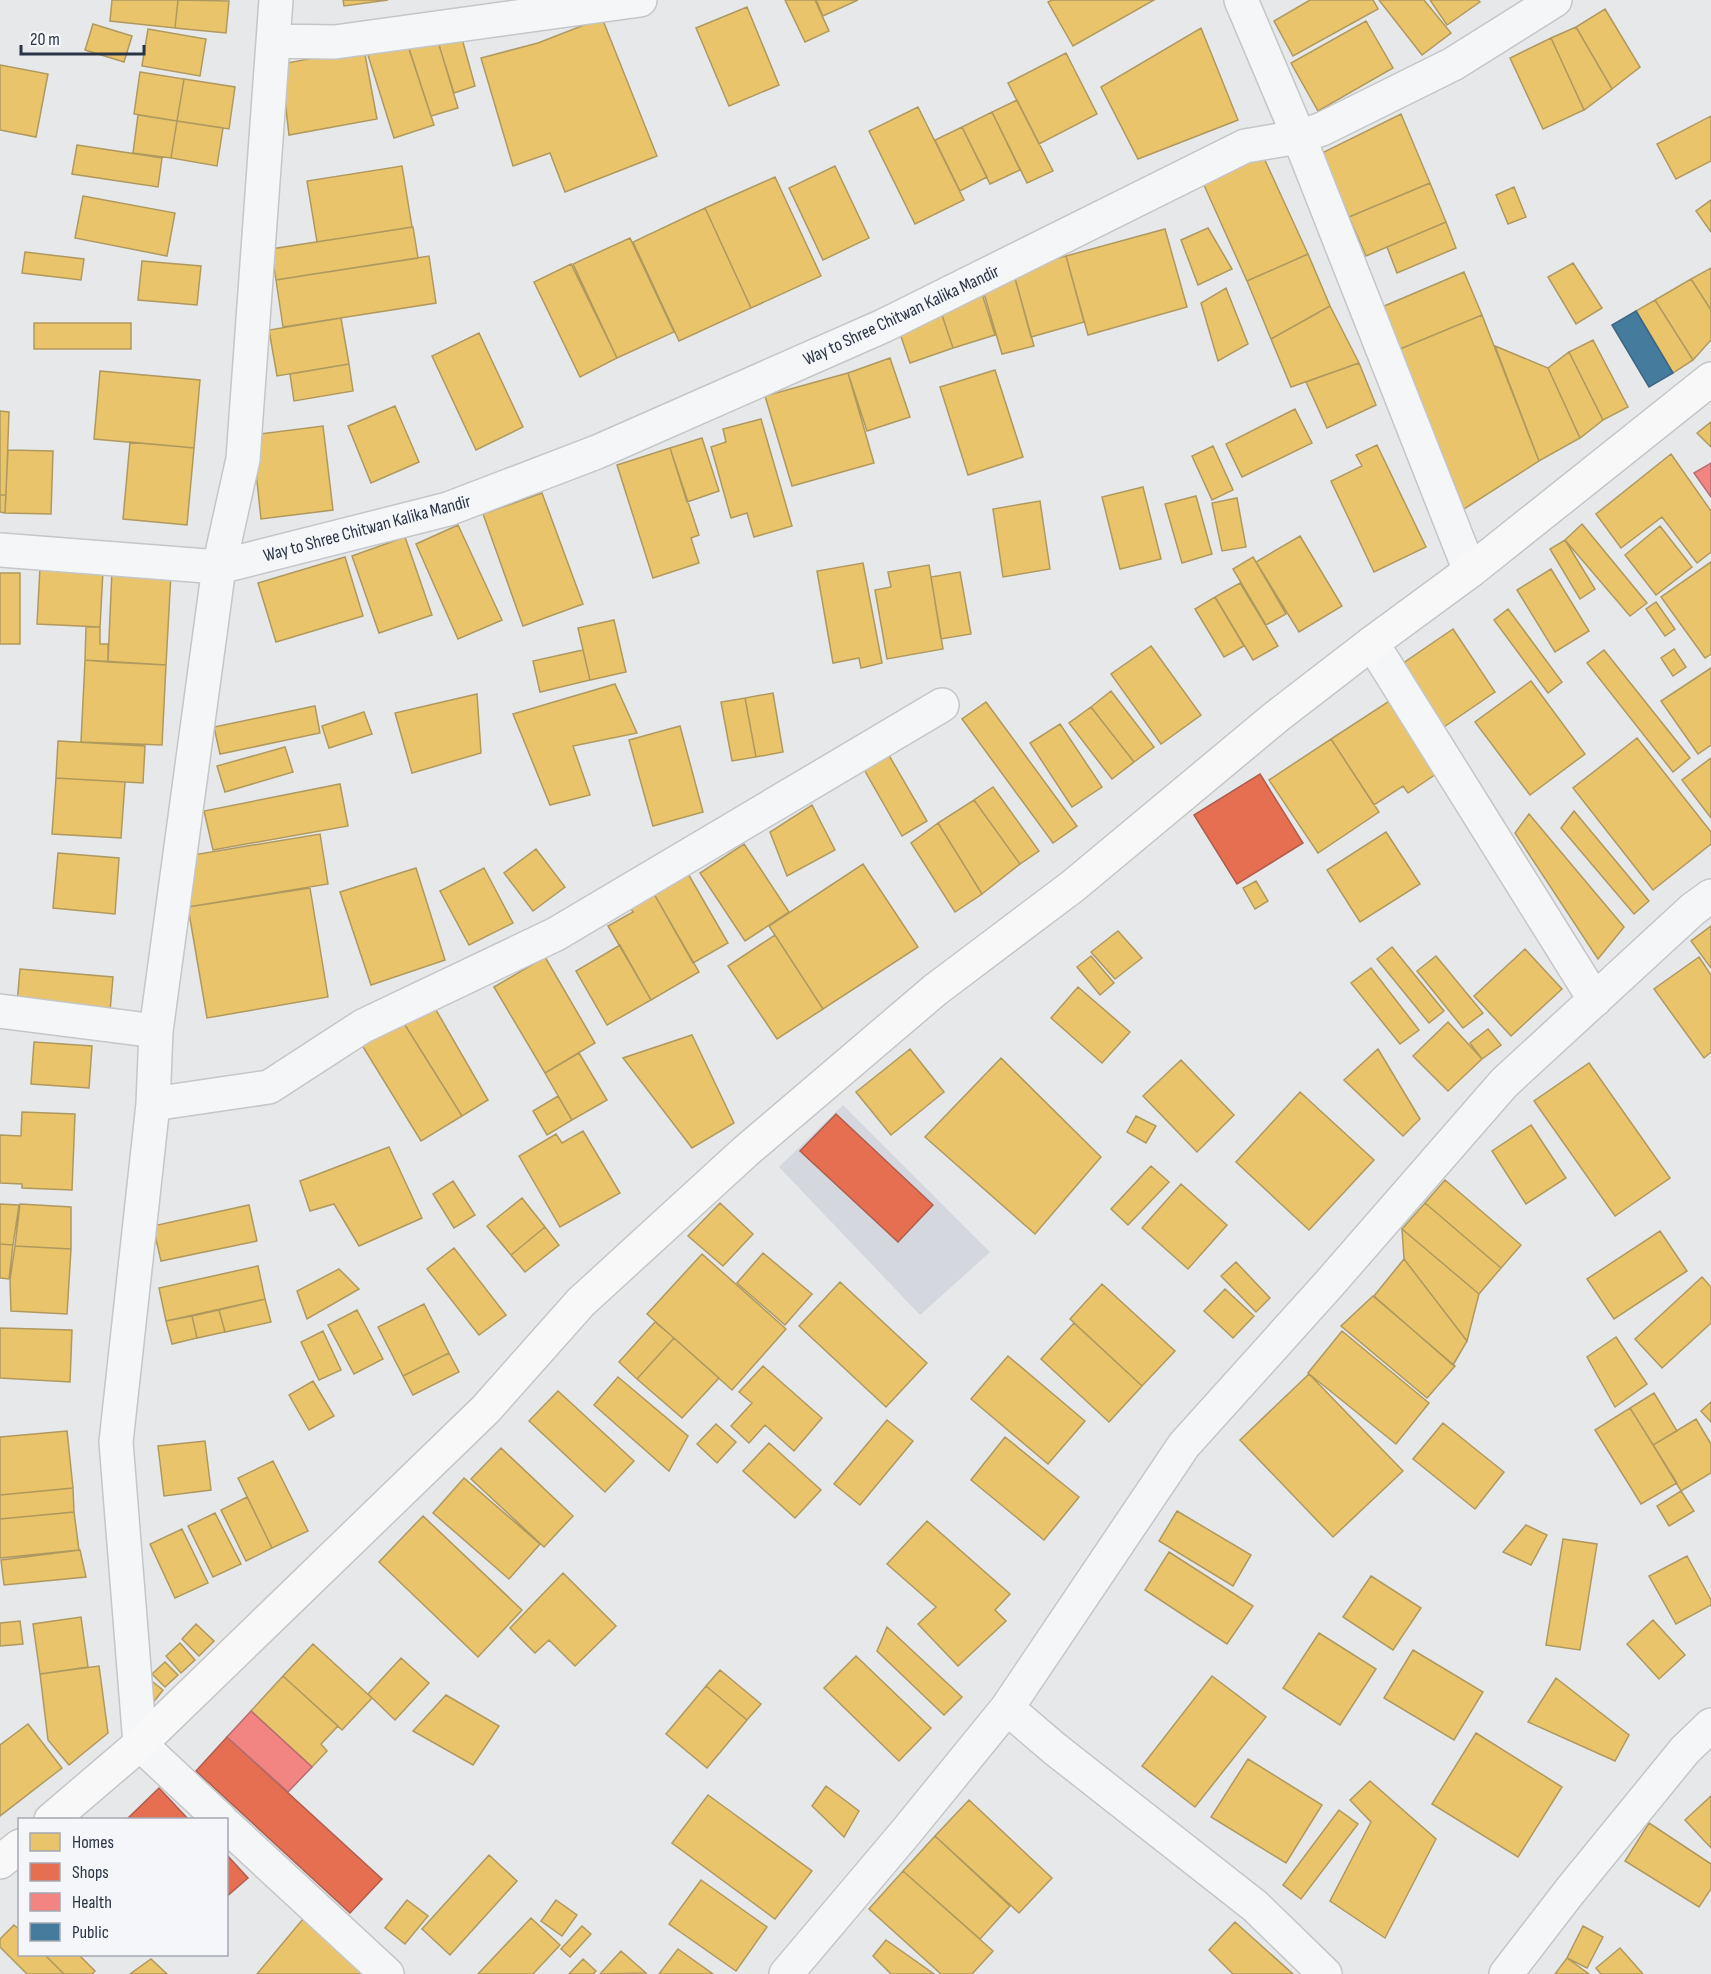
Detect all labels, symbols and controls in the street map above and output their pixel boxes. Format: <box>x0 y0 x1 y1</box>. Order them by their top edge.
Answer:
scale bar <box>21 18 144 56</box>
text: 20 m <box>30 29 60 50</box>
street label: Way to Shree Chitwan Kalika Mandir <box>800 261 1003 370</box>
street label: Way to Shree Chitwan Kalika Mandir <box>261 491 473 566</box>
legend <box>18 1818 228 1956</box>
text: Homes <box>72 1832 114 1853</box>
text: Shops <box>72 1862 109 1883</box>
text: Health <box>72 1892 112 1913</box>
text: Public <box>72 1922 109 1943</box>

